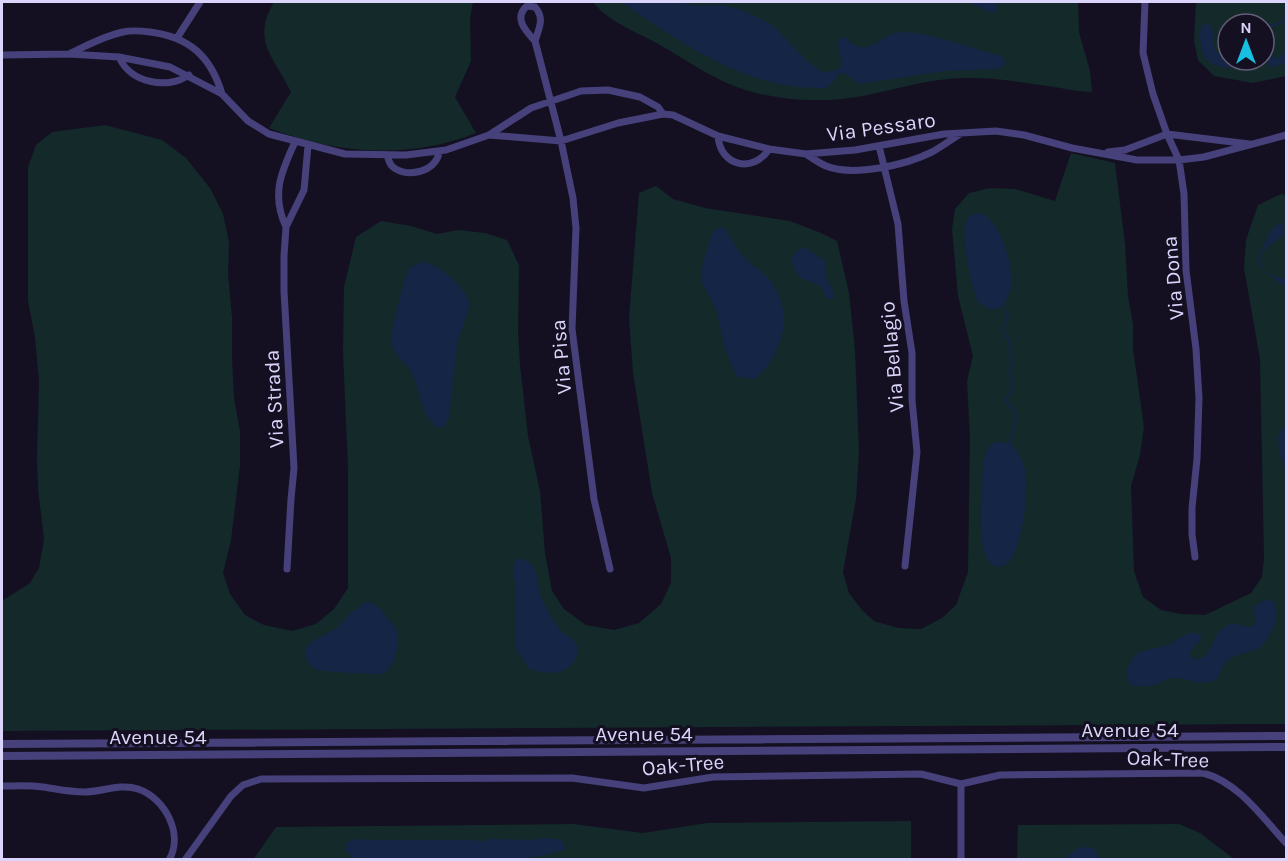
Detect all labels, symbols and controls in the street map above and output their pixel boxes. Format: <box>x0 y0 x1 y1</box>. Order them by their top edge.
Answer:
north arrow <box>1216 12 1276 72</box>
text: N <box>1240 18 1252 37</box>
street label: Via Pessaro <box>825 107 937 147</box>
street label: Via Dona <box>1157 235 1189 321</box>
street label: Via Bellagio <box>875 300 909 414</box>
street label: Via Pisa <box>546 319 576 395</box>
street label: Via Strada <box>259 349 289 449</box>
street label: Avenue 54 <box>1081 718 1179 742</box>
street label: Avenue 54 <box>595 722 693 746</box>
street label: Avenue 54 <box>109 725 207 749</box>
street label: Oak-Tree <box>1126 746 1210 772</box>
street label: Oak-Tree <box>641 749 725 781</box>

